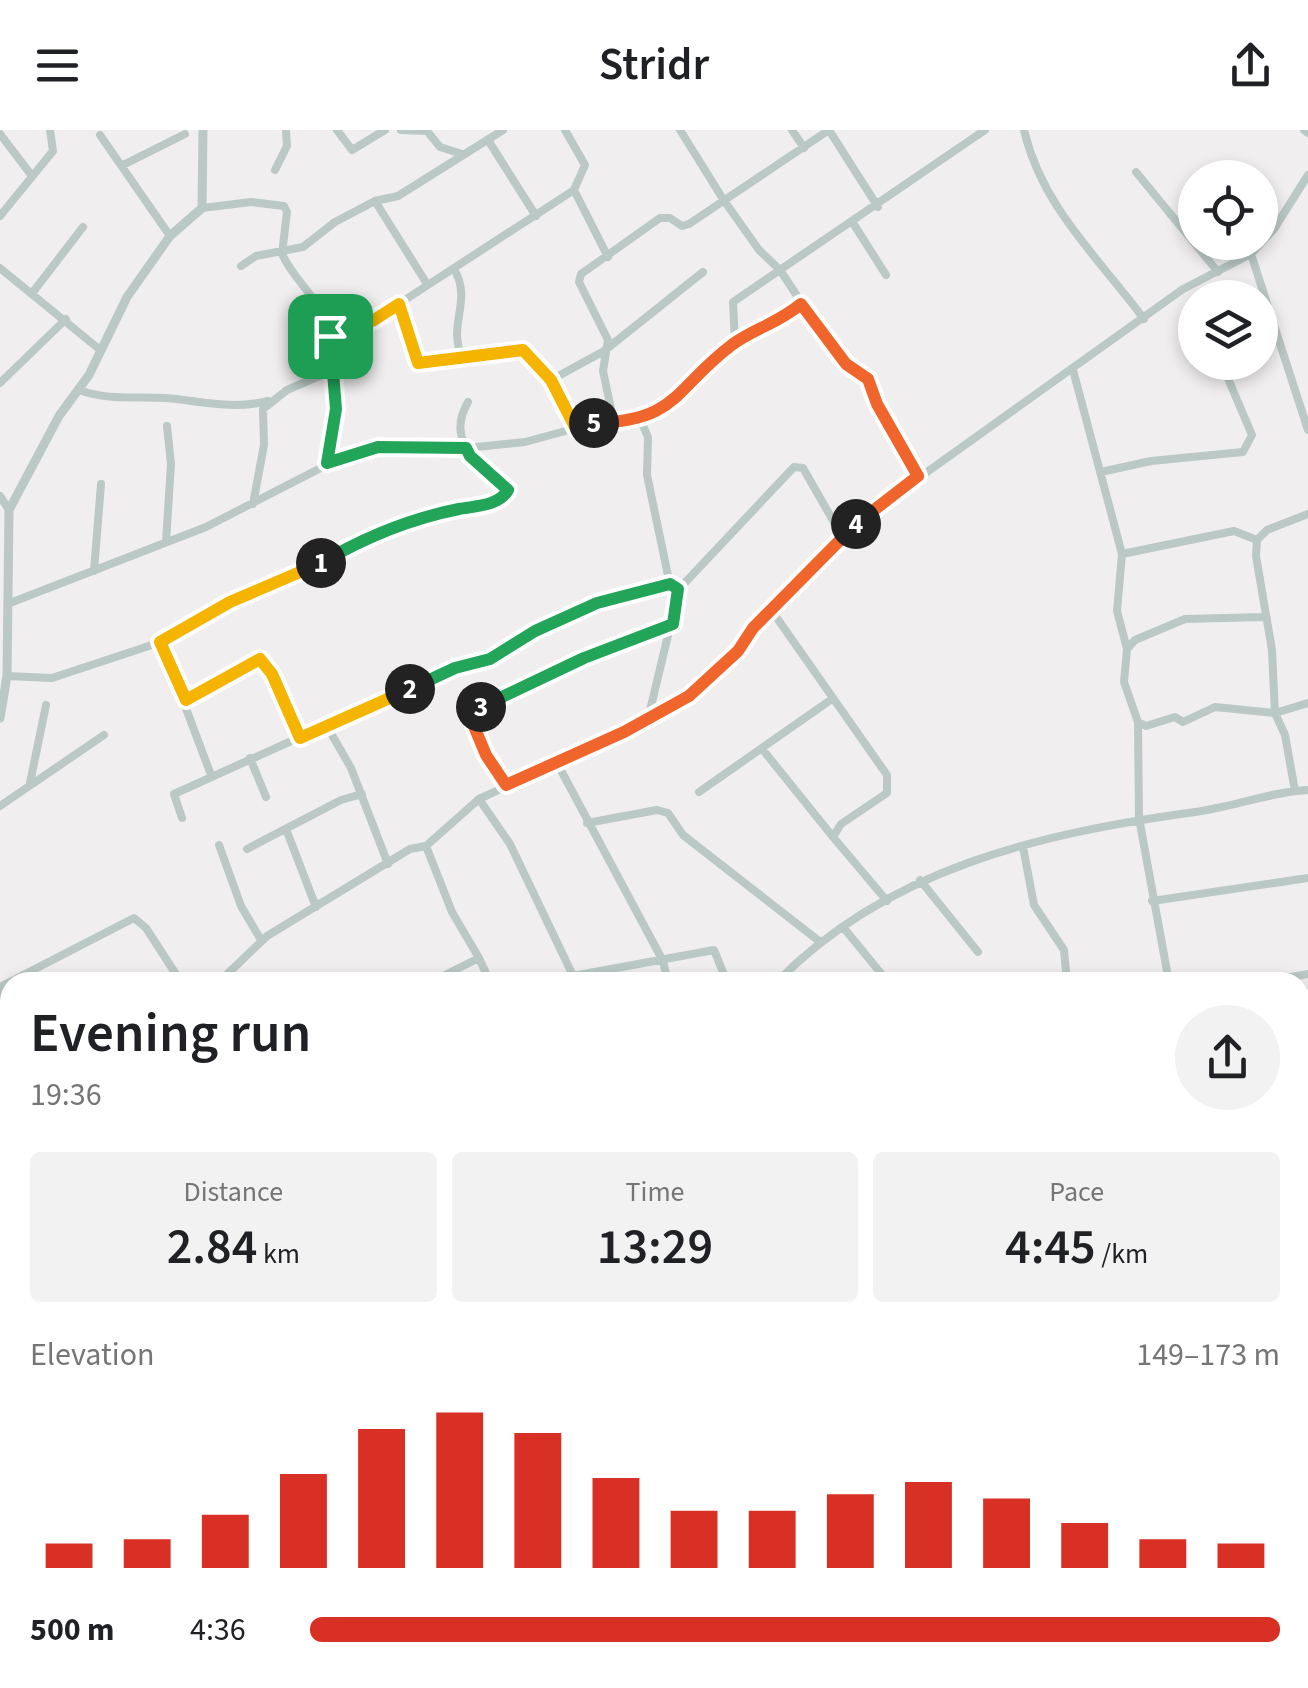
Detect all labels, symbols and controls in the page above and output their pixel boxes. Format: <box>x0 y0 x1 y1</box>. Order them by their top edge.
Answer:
text: Stridr <box>599 33 709 97</box>
icon: menu <box>30 38 85 93</box>
icon: share <box>1223 38 1278 93</box>
map controls <box>1178 160 1278 380</box>
button: locate <box>1178 160 1278 260</box>
button: layers <box>1178 280 1278 380</box>
pin <box>288 294 373 379</box>
icon: arrive <box>303 309 358 364</box>
pin: 5 <box>569 398 619 448</box>
text: 5 <box>587 403 601 443</box>
pin: 4 <box>831 499 881 549</box>
text: 4 <box>849 504 863 544</box>
pin: 1 <box>296 538 346 588</box>
text: 1 <box>314 543 328 583</box>
pin: 2 <box>385 664 435 714</box>
text: 2 <box>403 669 417 709</box>
pin: 3 <box>456 682 506 732</box>
text: 3 <box>474 687 488 727</box>
text: Evening run <box>30 995 311 1073</box>
button: share <box>1175 1005 1280 1110</box>
text: 19:36 <box>30 1072 102 1118</box>
text: Distance <box>184 1172 283 1212</box>
text: Time <box>625 1172 684 1212</box>
text: Pace <box>1049 1172 1104 1212</box>
text: 2.84 <box>167 1212 257 1283</box>
text: 13:29 <box>597 1212 713 1283</box>
text: 4:45 <box>1005 1212 1096 1283</box>
text: km <box>257 1234 300 1274</box>
text: /km <box>1096 1234 1148 1274</box>
text: Elevation <box>30 1332 155 1378</box>
text: 149–173 m <box>1136 1332 1280 1378</box>
text: 500 m <box>30 1607 115 1653</box>
text: 4:36 <box>190 1607 246 1653</box>

